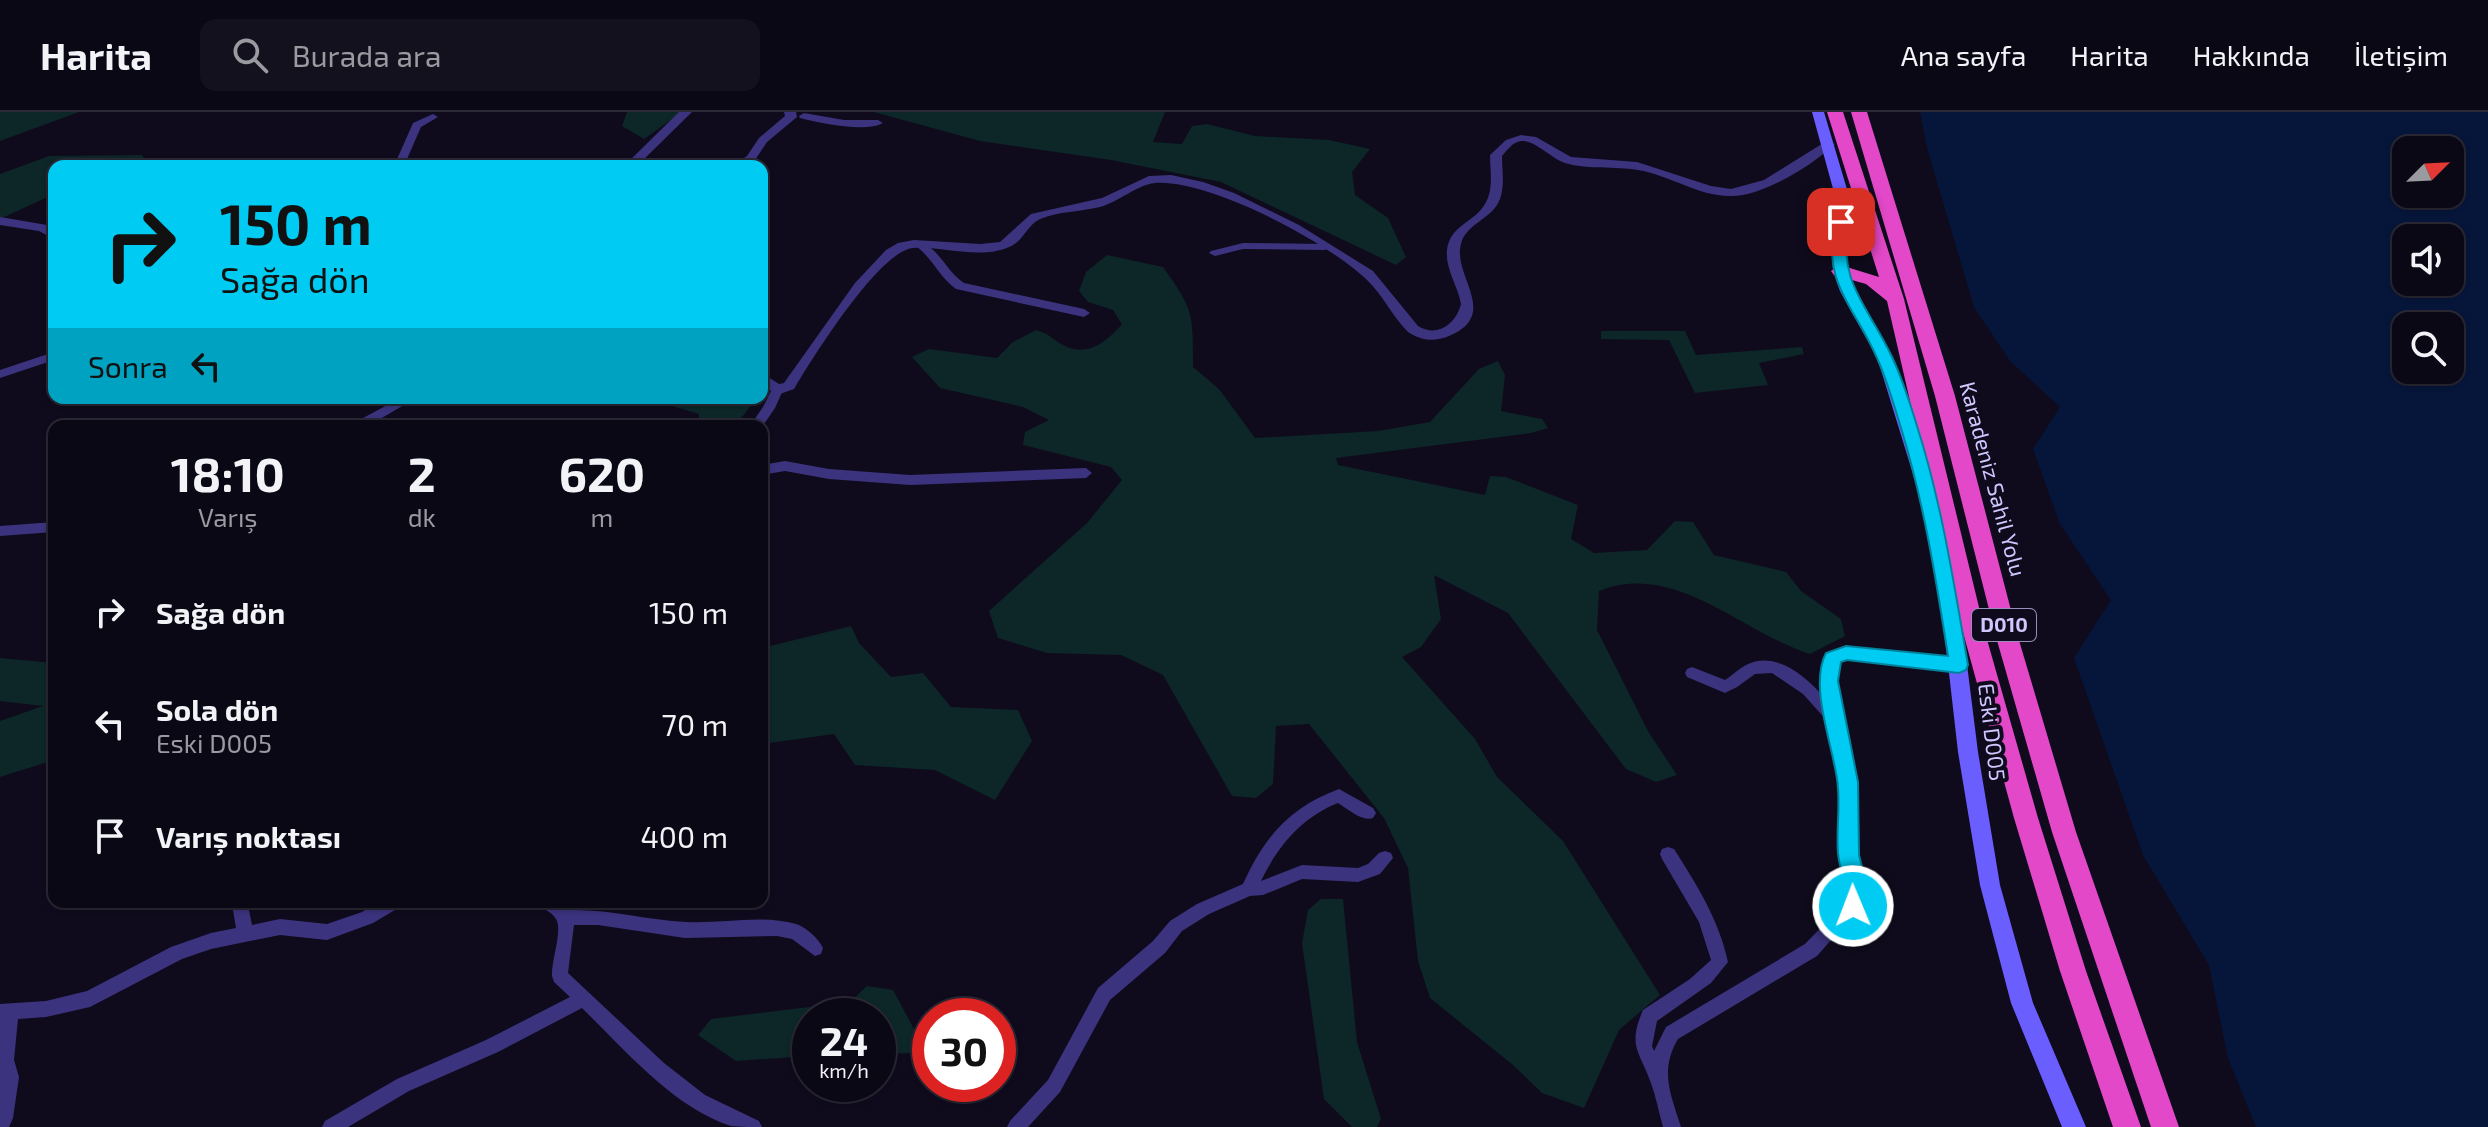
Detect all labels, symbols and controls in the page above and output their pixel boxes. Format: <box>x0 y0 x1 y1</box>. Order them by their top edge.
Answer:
search box <box>200 19 760 91</box>
text: Harita <box>40 32 152 78</box>
icon: search <box>228 33 272 77</box>
text: Burada ara <box>292 37 441 73</box>
text: Ana sayfa <box>1901 38 2026 72</box>
text: Harita <box>2070 38 2149 72</box>
text: Hakkında <box>2193 38 2310 72</box>
text: İletişim <box>2354 38 2448 72</box>
north arrow <box>2392 136 2464 208</box>
map controls <box>2392 136 2464 384</box>
pin <box>1807 188 1875 256</box>
text: 150 m <box>220 189 372 256</box>
icon: right <box>88 192 192 296</box>
icon: arrive <box>1819 200 1863 244</box>
button: sound <box>2392 224 2464 296</box>
text: Sağa dön <box>220 257 370 300</box>
button: search <box>2392 312 2464 384</box>
icon: left <box>184 344 228 388</box>
text: Sonra <box>88 348 168 384</box>
street label: Karadeniz Sahil Yolu <box>1955 379 2032 579</box>
text: 18:10 <box>171 444 285 502</box>
text: 2 <box>408 444 436 502</box>
text: 620 <box>559 444 645 502</box>
text: Varış <box>198 501 258 532</box>
text: dk <box>408 501 436 532</box>
text: m <box>591 501 613 532</box>
icon: right <box>88 590 132 634</box>
text: Sağa dön <box>156 594 285 630</box>
text: 150 m <box>649 594 728 630</box>
road number: D010 <box>1972 609 2036 641</box>
street label: Eski D005 <box>1974 682 2012 782</box>
text: Sola dön <box>156 691 278 727</box>
icon: left <box>88 702 132 746</box>
text: 70 m <box>662 706 728 742</box>
text: Eski D005 <box>156 727 272 758</box>
icon: arrive <box>88 814 132 858</box>
text: Varış noktası <box>156 818 341 854</box>
text: 400 m <box>640 818 728 854</box>
position arrow <box>1811 864 1895 948</box>
speed limit sign: 30 <box>912 998 1016 1102</box>
text: 24 <box>820 1016 868 1064</box>
text: km/h <box>819 1058 869 1082</box>

